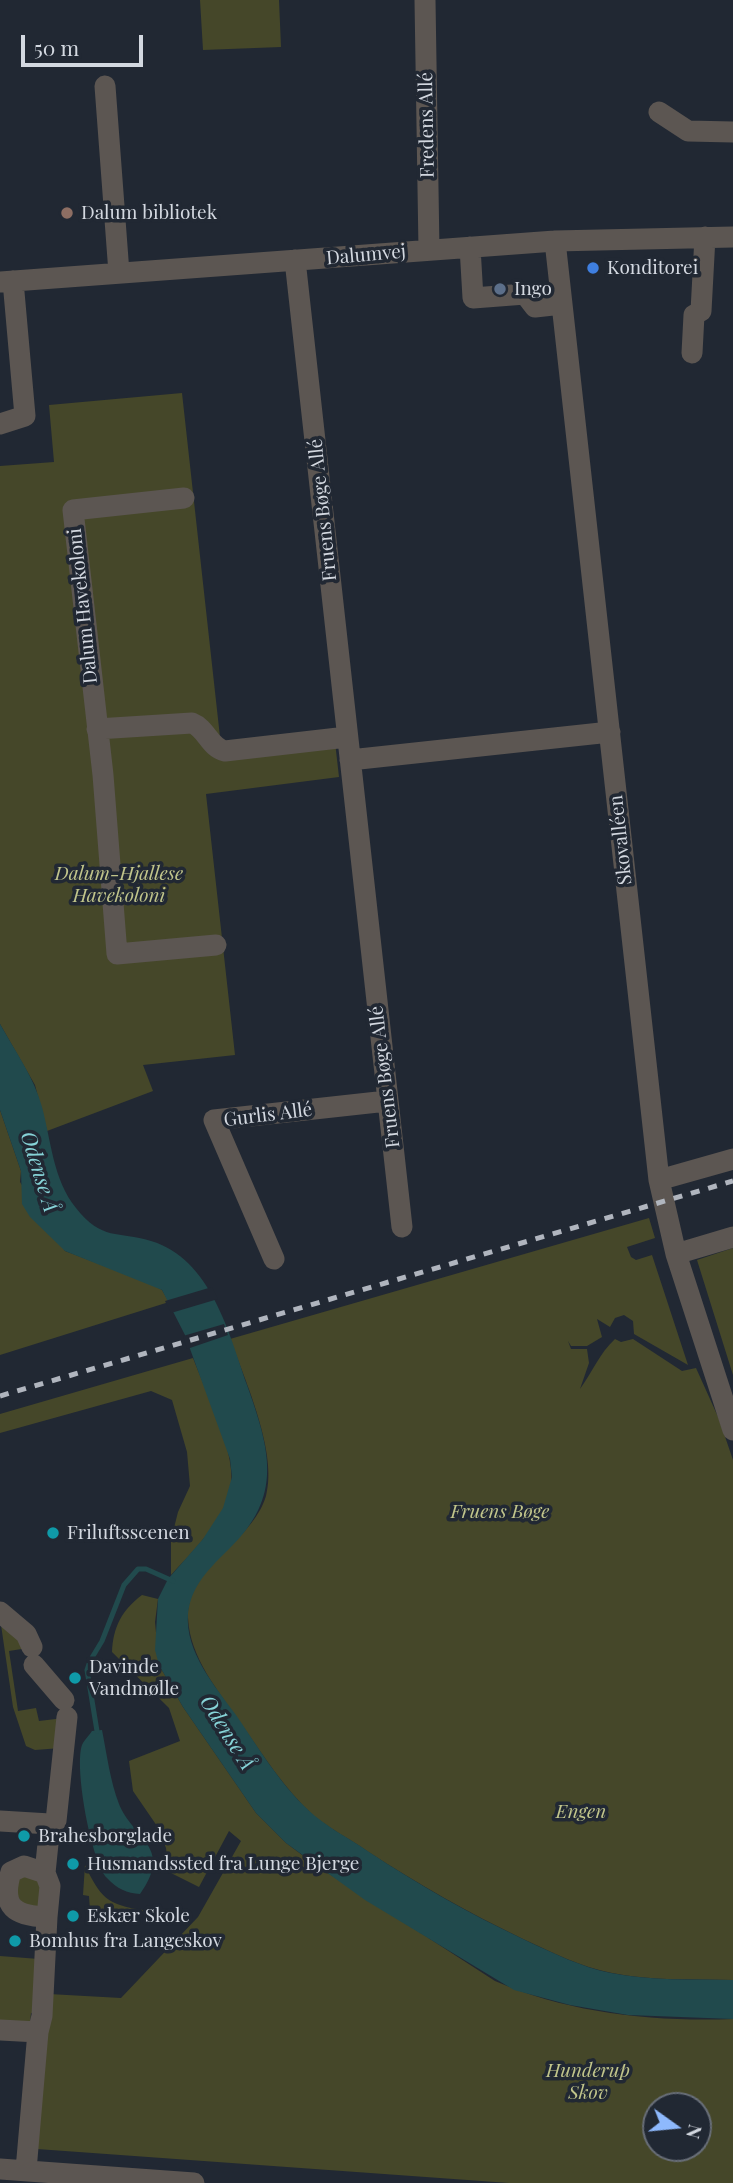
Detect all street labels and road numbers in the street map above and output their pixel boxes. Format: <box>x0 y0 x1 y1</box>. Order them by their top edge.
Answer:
street label: Fredens Allé <box>415 72 439 178</box>
street label: Dalumvej <box>325 240 407 270</box>
street label: Fruens Bøge Allé <box>304 438 342 582</box>
street label: Dalum Havekoloni <box>63 527 103 685</box>
street label: Skovalléen <box>605 794 637 886</box>
street label: Fruens Bøge Allé <box>365 1005 405 1149</box>
street label: Gurlis Allé <box>222 1098 314 1132</box>

